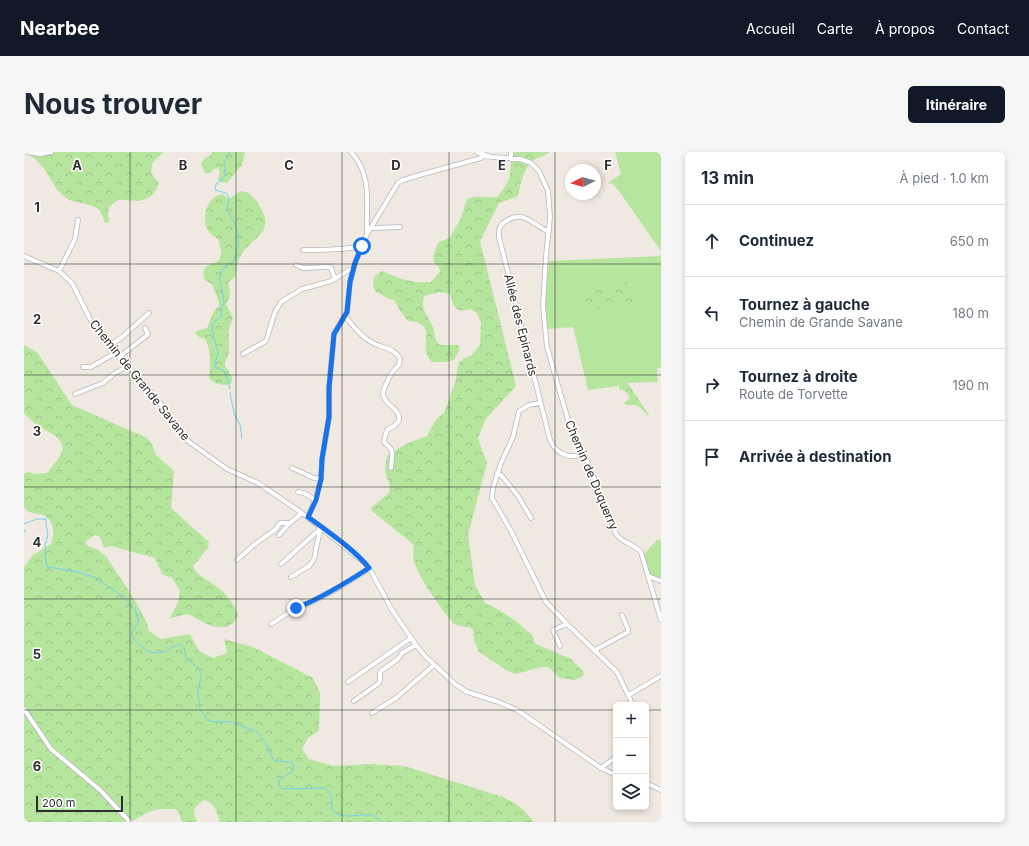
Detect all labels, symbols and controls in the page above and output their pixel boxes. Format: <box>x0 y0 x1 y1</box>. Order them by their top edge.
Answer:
text: Nearbee <box>20 17 100 40</box>
text: Accueil <box>746 20 795 37</box>
text: Carte <box>817 20 853 37</box>
text: À propos <box>875 20 935 37</box>
text: Contact <box>957 20 1009 37</box>
button: Itinéraire <box>908 86 1005 123</box>
text: Nous trouver <box>24 87 202 121</box>
text: A <box>72 157 82 173</box>
text: B <box>179 157 188 173</box>
text: C <box>284 157 294 173</box>
text: D <box>391 157 401 173</box>
text: E <box>498 157 506 173</box>
text: F <box>604 157 612 173</box>
north arrow <box>565 164 601 200</box>
text: 13 min <box>701 168 754 188</box>
text: À pied · 1.0 km <box>900 170 989 186</box>
text: 1 <box>34 199 40 215</box>
icon: ahead <box>701 230 723 252</box>
text: Continuez <box>739 231 814 250</box>
text: 650 m <box>950 233 989 249</box>
route start <box>353 237 371 255</box>
street label: Allée des Epinards <box>501 272 541 378</box>
text: Tournez à gauche <box>739 295 870 314</box>
icon: left <box>701 302 723 324</box>
text: 180 m <box>952 305 989 321</box>
text: 2 <box>33 311 41 327</box>
text: Chemin de Grande Savane <box>739 314 903 330</box>
street label: Chemin de Grande Savane <box>87 317 193 443</box>
text: Tournez à droite <box>739 367 858 386</box>
icon: right <box>701 374 723 396</box>
text: 190 m <box>952 377 989 393</box>
text: Route de Torvette <box>739 386 848 402</box>
street label: Chemin de Duquerry <box>562 418 622 532</box>
text: 3 <box>33 423 41 439</box>
icon: arrive <box>701 446 723 468</box>
text: Arrivée à destination <box>739 447 892 466</box>
text: 4 <box>33 534 42 550</box>
route end <box>287 599 305 617</box>
text: 5 <box>33 646 41 662</box>
map controls <box>613 702 649 810</box>
button: + <box>613 702 649 738</box>
button: − <box>613 738 649 774</box>
text: 6 <box>33 758 41 774</box>
button: layers <box>613 774 649 810</box>
scale bar <box>36 794 123 813</box>
text: 200 m <box>42 796 75 810</box>

